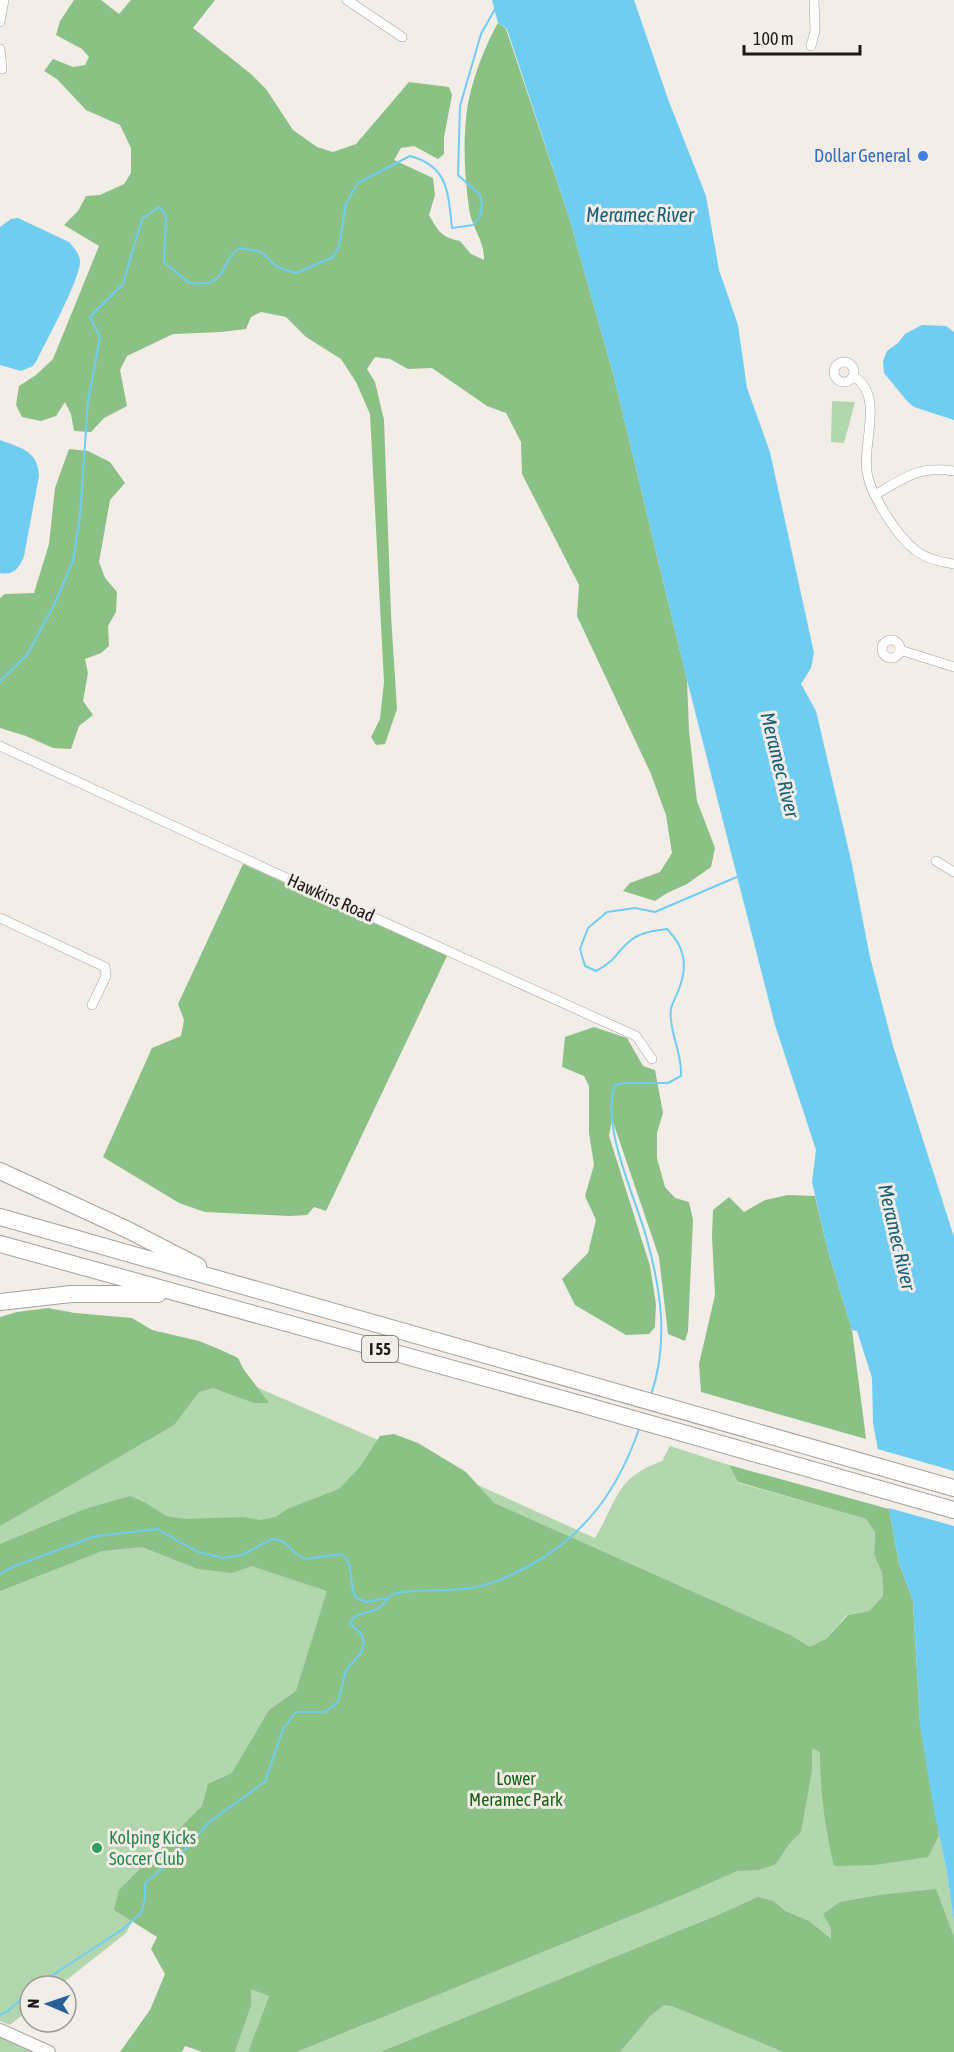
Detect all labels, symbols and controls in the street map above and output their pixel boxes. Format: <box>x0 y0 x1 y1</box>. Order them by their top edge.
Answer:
scale bar <box>744 18 860 56</box>
text: 100 m <box>753 28 794 49</box>
place label: Dollar General <box>814 145 911 166</box>
marker: Dollar General <box>916 149 930 163</box>
water label: Meramec River <box>586 203 695 226</box>
water label: Meramec River <box>756 710 805 821</box>
street label: Hawkins Road <box>284 869 378 926</box>
water label: Meramec River <box>874 1182 921 1293</box>
road number: I 55 <box>362 1336 398 1362</box>
park label: Lower Meramec Park <box>469 1768 563 1810</box>
place label: Kolping Kicks Soccer Club <box>109 1827 196 1869</box>
marker: Kolping Kicks Soccer Club <box>90 1841 104 1855</box>
north arrow <box>18 1974 78 2034</box>
text: N <box>24 1998 42 2009</box>

